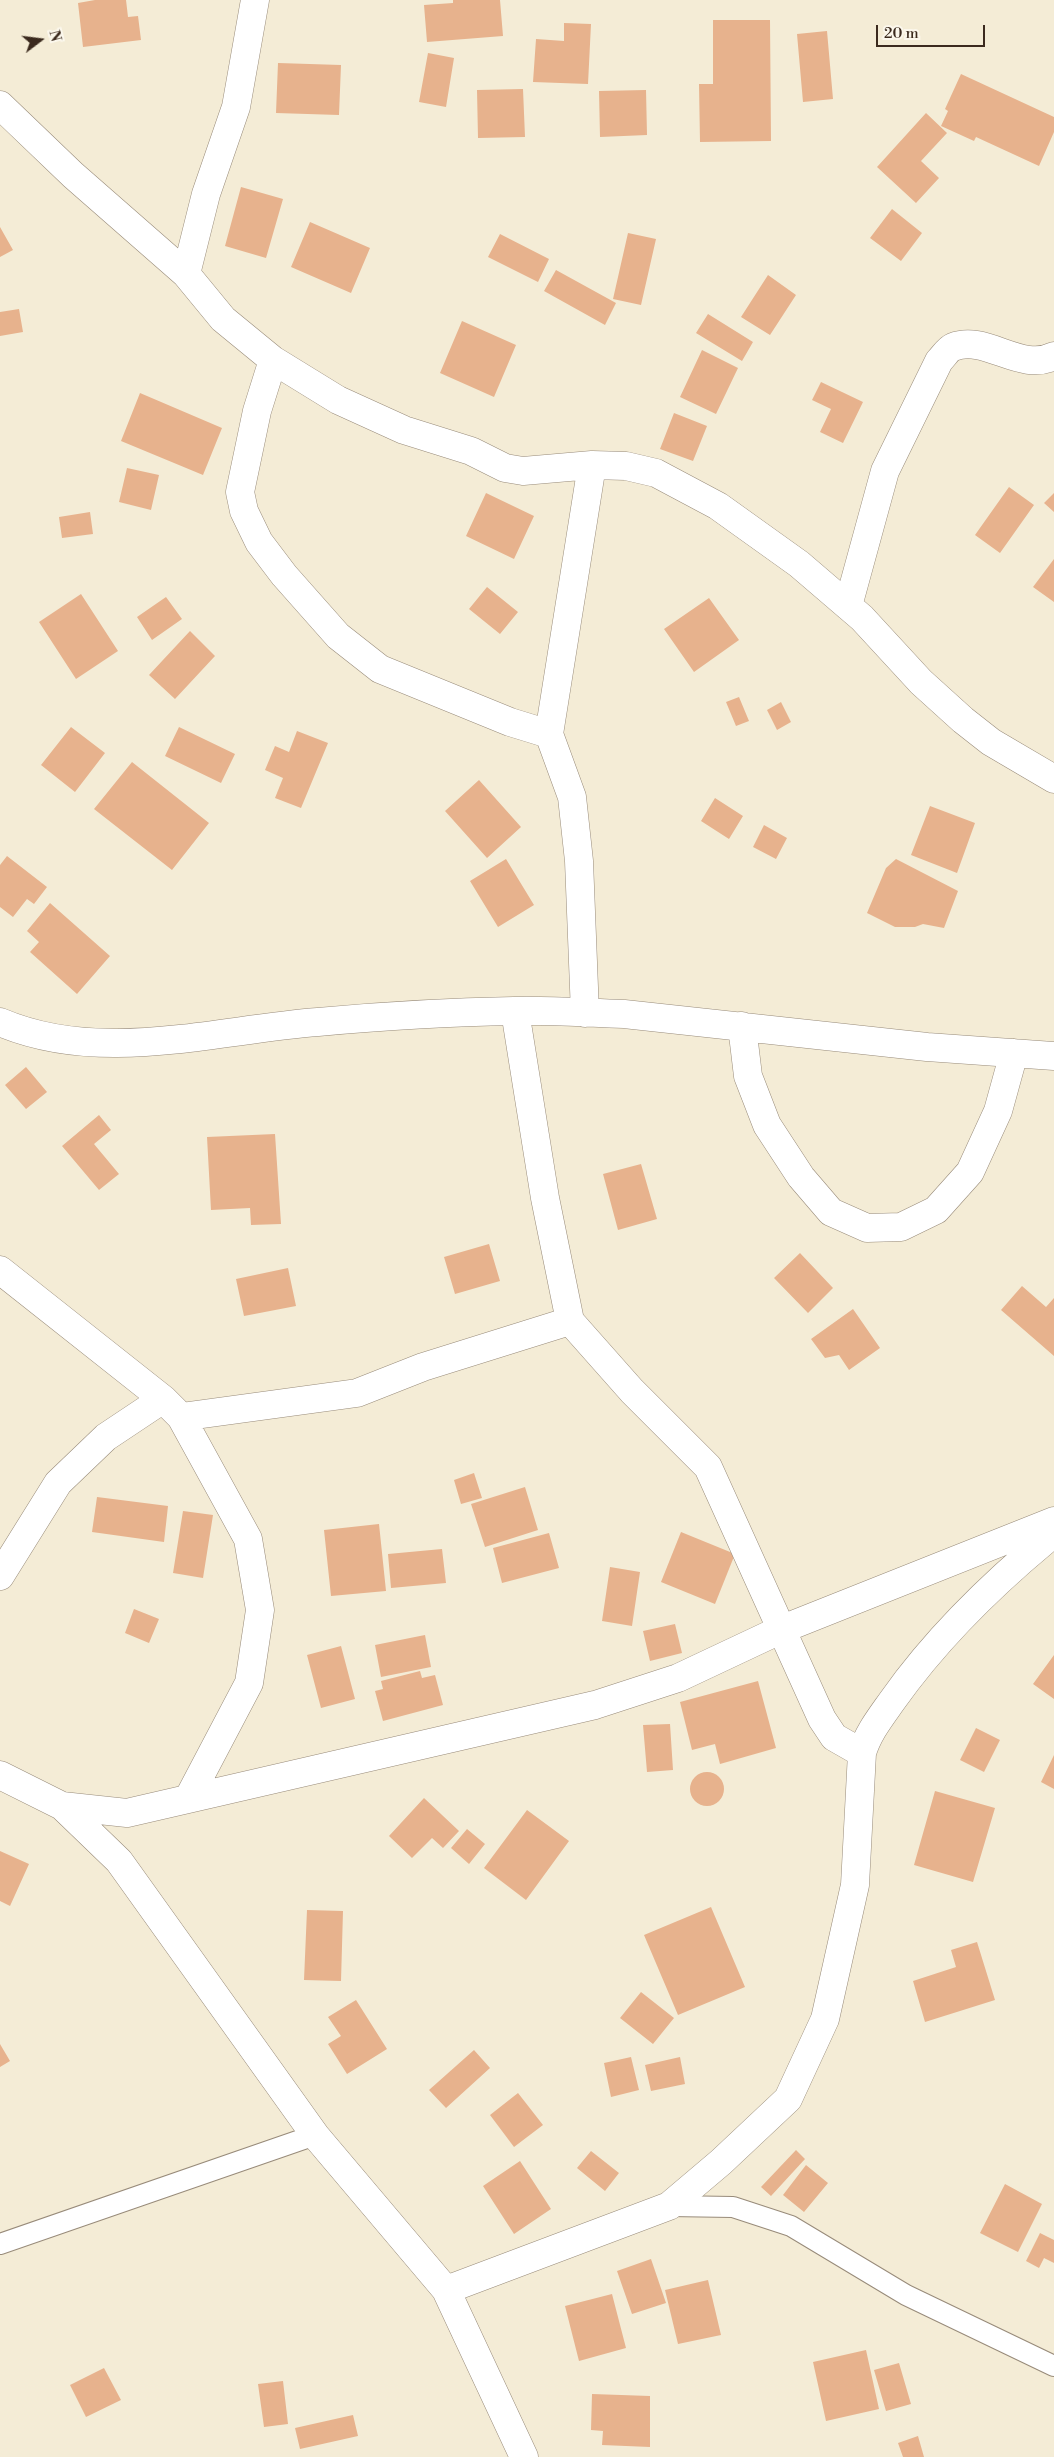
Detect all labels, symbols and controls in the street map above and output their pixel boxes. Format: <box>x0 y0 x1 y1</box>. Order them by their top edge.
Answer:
north arrow <box>15 15 65 65</box>
scale bar <box>879 15 988 47</box>
text: 20 m <box>884 24 919 43</box>
text: N <box>44 28 65 44</box>

